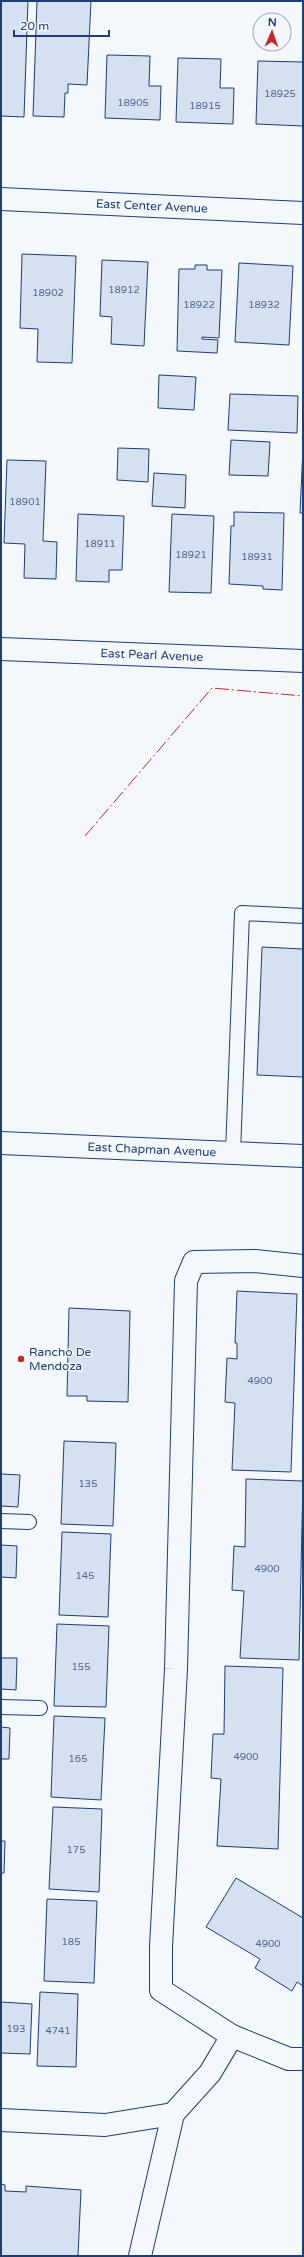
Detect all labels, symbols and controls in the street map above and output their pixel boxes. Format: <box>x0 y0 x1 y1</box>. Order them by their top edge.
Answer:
scale bar <box>14 12 109 38</box>
north arrow <box>252 12 292 52</box>
text: N <box>268 16 277 29</box>
text: 20 m <box>20 19 49 33</box>
house number: 18925 <box>264 88 296 100</box>
house number: 18905 <box>117 97 149 109</box>
house number: 18915 <box>189 100 221 112</box>
street label: East Center Avenue <box>96 196 208 216</box>
house number: 18912 <box>108 284 140 296</box>
house number: 18902 <box>32 287 64 299</box>
house number: 18922 <box>183 299 215 311</box>
house number: 18932 <box>248 299 280 311</box>
house number: 18901 <box>9 496 41 508</box>
house number: 18911 <box>84 538 116 550</box>
house number: 18921 <box>175 549 207 561</box>
house number: 18931 <box>241 551 273 563</box>
street label: East Pearl Avenue <box>100 646 204 664</box>
street label: East Chapman Avenue <box>87 1140 217 1159</box>
place label: Rancho De Mendoza <box>29 1345 92 1373</box>
marker: Rancho De Mendoza <box>16 1354 26 1364</box>
house number: 4900 <box>247 1375 273 1387</box>
house number: 135 <box>79 1478 97 1490</box>
house number: 4900 <box>254 1563 280 1575</box>
house number: 145 <box>76 1570 94 1582</box>
house number: 155 <box>72 1661 90 1673</box>
house number: 4900 <box>233 1751 259 1763</box>
house number: 165 <box>69 1753 87 1765</box>
house number: 175 <box>67 1844 85 1856</box>
house number: 185 <box>62 1936 80 1948</box>
house number: 4900 <box>255 1938 281 1950</box>
house number: 193 <box>7 2023 25 2035</box>
house number: 4741 <box>45 2025 71 2037</box>

